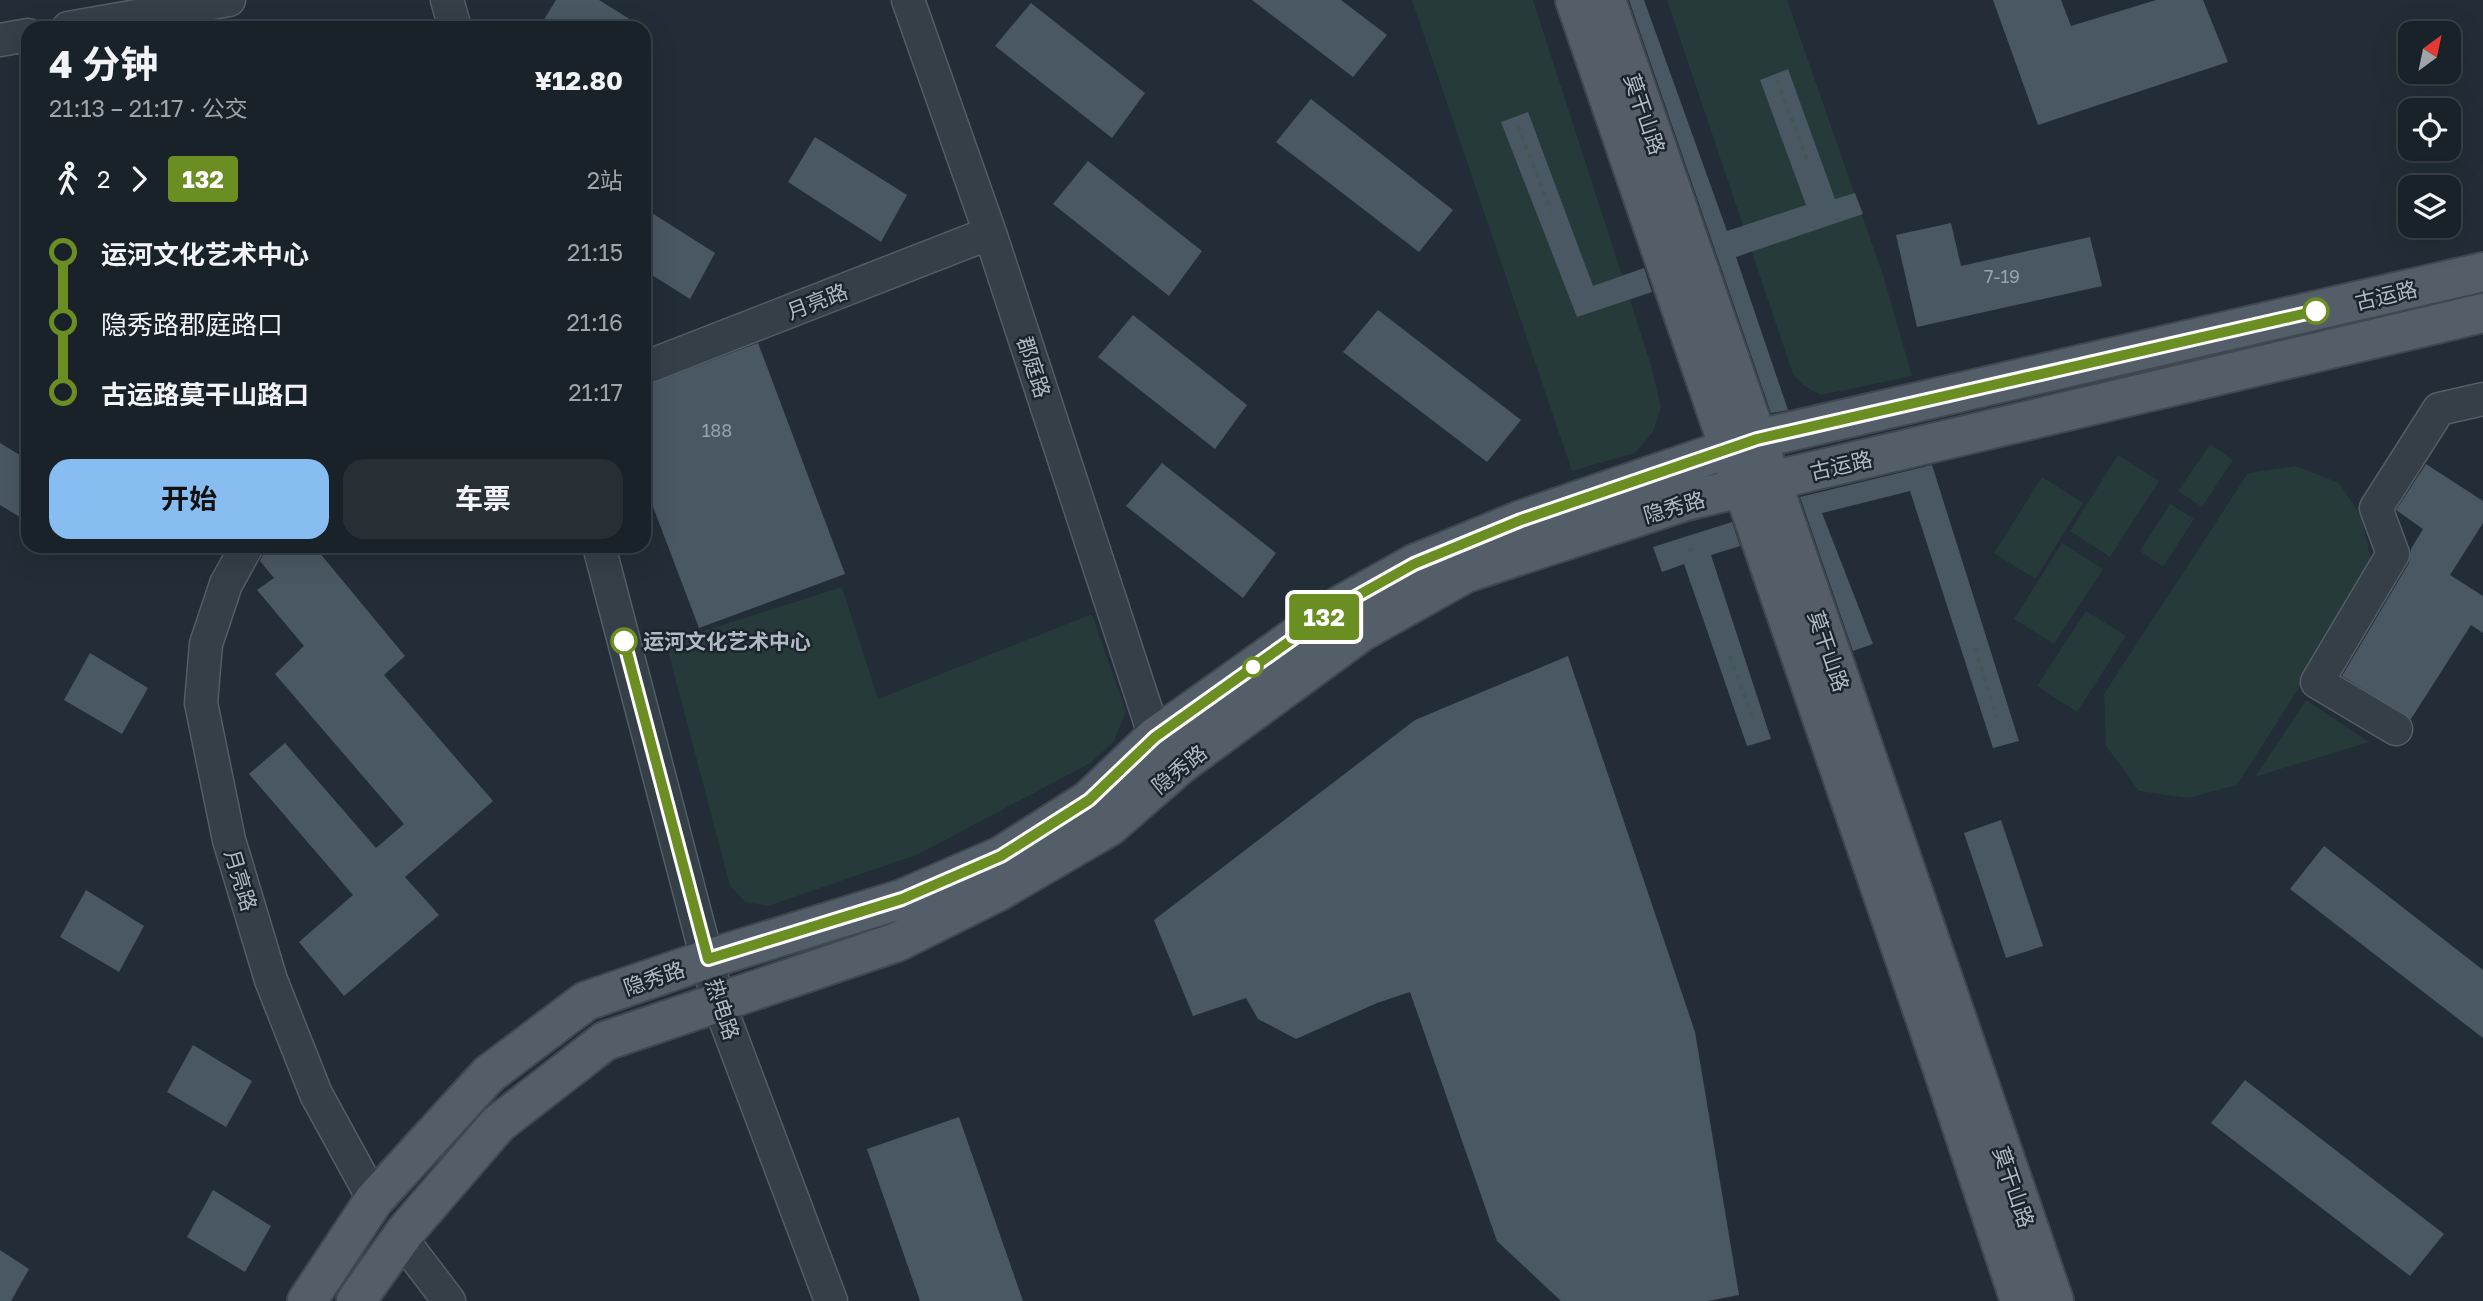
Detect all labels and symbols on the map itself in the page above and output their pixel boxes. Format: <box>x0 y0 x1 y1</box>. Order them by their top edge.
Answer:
north arrow <box>2398 21 2460 84</box>
street label: 莫干山路 <box>1619 70 1671 158</box>
house number: 7-19 <box>1984 265 2020 287</box>
street label: 古运路 <box>2352 275 2420 315</box>
street label: 月亮路 <box>783 278 851 324</box>
unlabelled marker <box>2303 298 2329 324</box>
street label: 郡庭路 <box>1012 333 1056 401</box>
house number: 188 <box>702 419 732 441</box>
street label: 古运路 <box>1807 445 1875 485</box>
street label: 隐秀路 <box>1640 486 1708 528</box>
line badge: 132 <box>1284 594 1364 640</box>
street label: 莫干山路 <box>1803 607 1855 695</box>
marker: 运河文化艺术中心 <box>611 628 637 654</box>
place label: 运河文化艺术中心 <box>643 628 811 654</box>
unlabelled marker <box>1243 657 1263 677</box>
street label: 隐秀路 <box>1146 739 1212 799</box>
street label: 月亮路 <box>219 846 263 914</box>
street label: 隐秀路 <box>620 955 688 1001</box>
street label: 热电路 <box>701 975 745 1043</box>
street label: 莫干山路 <box>1988 1143 2040 1231</box>

